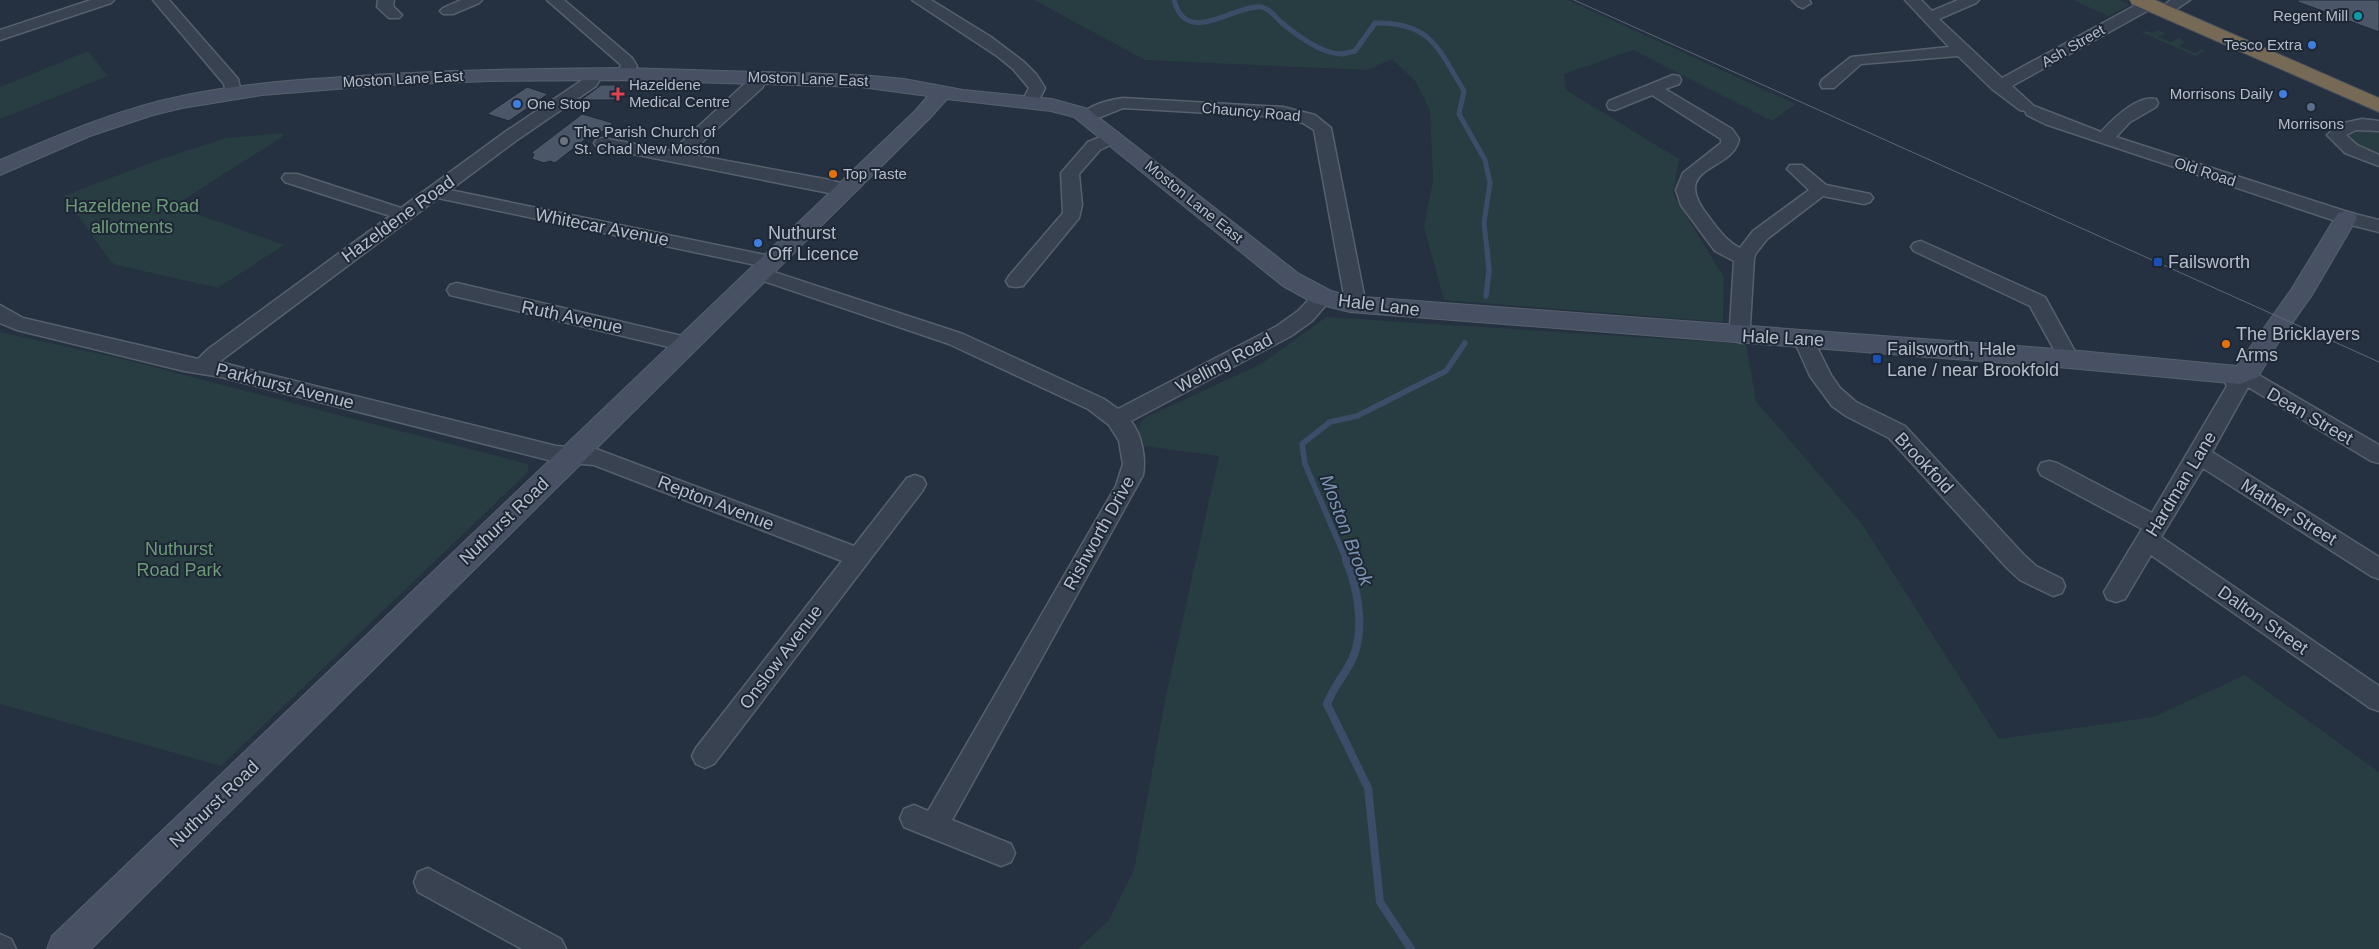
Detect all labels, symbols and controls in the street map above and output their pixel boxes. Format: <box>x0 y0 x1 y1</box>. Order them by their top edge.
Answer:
place label: Regent Mill <box>2273 7 2348 24</box>
marker: Regent Mill <box>2352 10 2364 22</box>
street label: Ash Street <box>2038 20 2108 70</box>
place label: Tesco Extra <box>2224 36 2303 53</box>
marker: Tesco Extra <box>2306 39 2318 51</box>
street label: Moston Lane East <box>342 67 465 90</box>
street label: Moston Lane East <box>747 68 870 89</box>
place label: Hazeldene Medical Centre <box>629 76 730 110</box>
place label: Morrisons Daily <box>2170 85 2273 102</box>
marker: Hazeldene Medical Centre <box>611 87 625 101</box>
marker: Morrisons Daily <box>2277 88 2289 100</box>
place label: One Stop <box>527 95 590 112</box>
marker: One Stop <box>511 98 523 110</box>
street label: Chauncy Road <box>1201 99 1301 124</box>
marker: Morrisons <box>2305 101 2317 113</box>
place label: Morrisons <box>2278 115 2344 132</box>
place label: The Parish Church of St. Chad New Moston <box>574 123 720 157</box>
marker: The Parish Church of St. Chad New Moston <box>558 135 570 147</box>
street label: Old Road <box>2172 154 2238 189</box>
street label: Moston Lane East <box>1142 157 1247 247</box>
place label: Top Taste <box>843 165 907 182</box>
marker: Top Taste <box>827 168 839 180</box>
street label: Hazeldene Road <box>338 171 458 267</box>
park label: Hazeldene Road allotments <box>65 196 199 237</box>
street label: Whitecar Avenue <box>533 204 671 250</box>
place label: Nuthurst Off Licence <box>768 223 859 264</box>
marker: Nuthurst Off Licence <box>752 237 764 249</box>
place label: Failsworth <box>2168 252 2250 272</box>
marker: Failsworth <box>2152 256 2164 268</box>
street label: Hale Lane <box>1337 290 1421 320</box>
street label: Ruth Avenue <box>520 297 624 337</box>
place label: The Bricklayers Arms <box>2236 324 2360 365</box>
street label: Hale Lane <box>1741 326 1825 350</box>
street label: Welling Road <box>1172 329 1276 397</box>
marker: The Bricklayers Arms <box>2220 338 2232 350</box>
place label: Failsworth, Hale Lane / near Brookfold <box>1887 339 2059 380</box>
marker: Failsworth, Hale Lane / near Brookfold <box>1871 353 1883 365</box>
street label: Parkhurst Avenue <box>214 359 356 413</box>
street label: Dean Street <box>2263 383 2357 449</box>
street label: Brookfold <box>1891 428 1957 498</box>
street label: Hardman Lane <box>2142 428 2220 540</box>
street label: Repton Avenue <box>655 472 777 534</box>
water label: Moston Brook <box>1316 472 1378 590</box>
street label: Nuthurst Road <box>455 473 553 569</box>
street label: Rishworth Drive <box>1059 473 1139 593</box>
street label: Mather Street <box>2237 475 2341 549</box>
park label: Nuthurst Road Park <box>136 539 223 580</box>
street label: Dalton Street <box>2214 582 2312 658</box>
street label: Onslow Avenue <box>735 601 827 713</box>
street label: Nuthurst Road <box>165 756 263 852</box>

